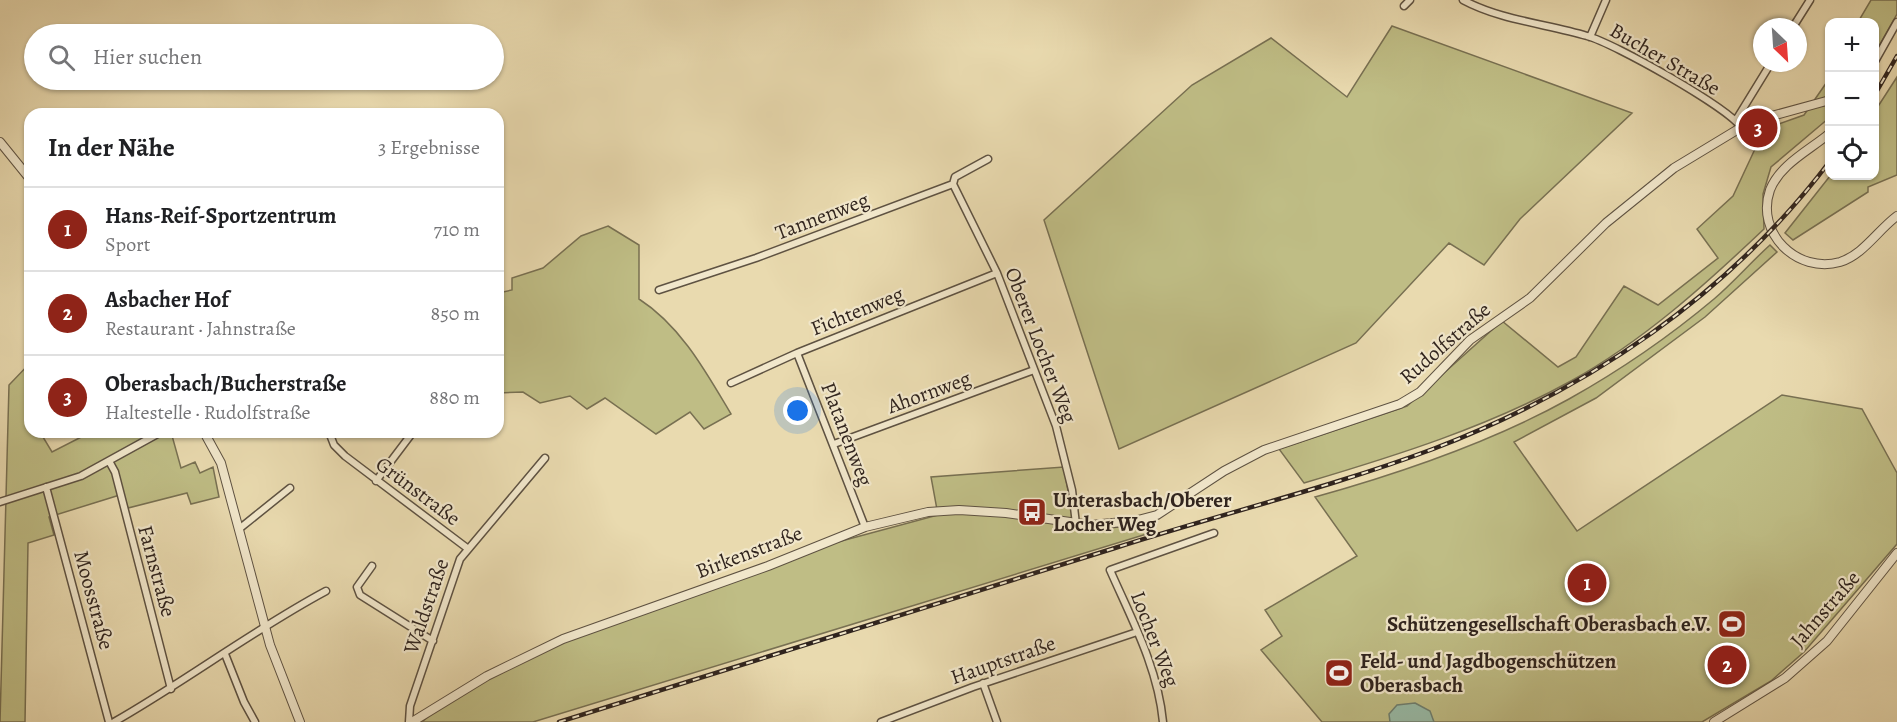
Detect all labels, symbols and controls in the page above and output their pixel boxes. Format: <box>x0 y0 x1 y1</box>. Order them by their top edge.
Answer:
street label: Bucher Straße <box>1605 16 1725 102</box>
north arrow <box>1753 18 1807 72</box>
map controls <box>1825 18 1879 180</box>
button: + <box>1825 18 1879 72</box>
search box <box>24 24 504 90</box>
icon: search <box>45 41 78 74</box>
text: Hier suchen <box>93 42 202 72</box>
button: − <box>1825 72 1879 126</box>
pin: 3 <box>1738 106 1778 150</box>
button: locate <box>1825 126 1879 180</box>
text: In der Nähe <box>48 130 175 165</box>
text: 3 Ergebnisse <box>378 134 480 161</box>
street label: Tannenweg <box>771 185 873 247</box>
text: Hans-Reif-Sportzentrum <box>105 201 336 231</box>
text: 1 <box>64 216 71 243</box>
text: 710 m <box>434 216 480 243</box>
text: Sport <box>105 231 150 258</box>
street label: Oberer Locher Weg <box>998 263 1084 427</box>
street label: Fichtenweg <box>806 279 908 342</box>
text: Asbacher Hof <box>105 285 229 315</box>
street label: Rudolfstraße <box>1393 296 1497 390</box>
text: 2 <box>63 300 72 327</box>
text: 850 m <box>430 300 480 327</box>
text: Restaurant · Jahnstraße <box>105 315 296 342</box>
street label: Ahornweg <box>882 364 975 420</box>
text: Oberasbach/Bucherstraße <box>105 369 346 399</box>
street label: Platanenweg <box>814 378 880 491</box>
text: 3 <box>63 384 72 411</box>
text: 880 m <box>429 384 480 411</box>
your location <box>783 396 812 425</box>
text: Haltestelle · Rudolfstraße <box>105 399 310 426</box>
street label: Grünstraße <box>370 450 466 532</box>
place label: Unterasbach/Oberer Locher Weg <box>1053 486 1232 538</box>
bus stop icon: Unterasbach/Oberer Locher Weg <box>1016 496 1048 528</box>
street label: Birkenstraße <box>692 519 806 585</box>
street label: Farnstraße <box>131 522 183 620</box>
street label: Moosstraße <box>67 547 121 653</box>
street label: Waldstraße <box>396 555 455 658</box>
pin: 1 <box>1568 560 1606 606</box>
street label: Jahnstraße <box>1784 565 1866 653</box>
street label: Locher Weg <box>1124 587 1186 691</box>
sports icon: Schützengesellschaft Oberasbach e.V. <box>1716 608 1748 640</box>
place label: Schützengesellschaft Oberasbach e.V. <box>1387 610 1711 638</box>
street label: Hauptstraße <box>947 629 1059 691</box>
pin: 2 <box>1708 642 1746 688</box>
place label: Feld- und Jagdbogenschützen Oberasbach <box>1360 647 1616 699</box>
sports icon: Feld- und Jagdbogenschützen Oberasbach <box>1323 657 1355 689</box>

